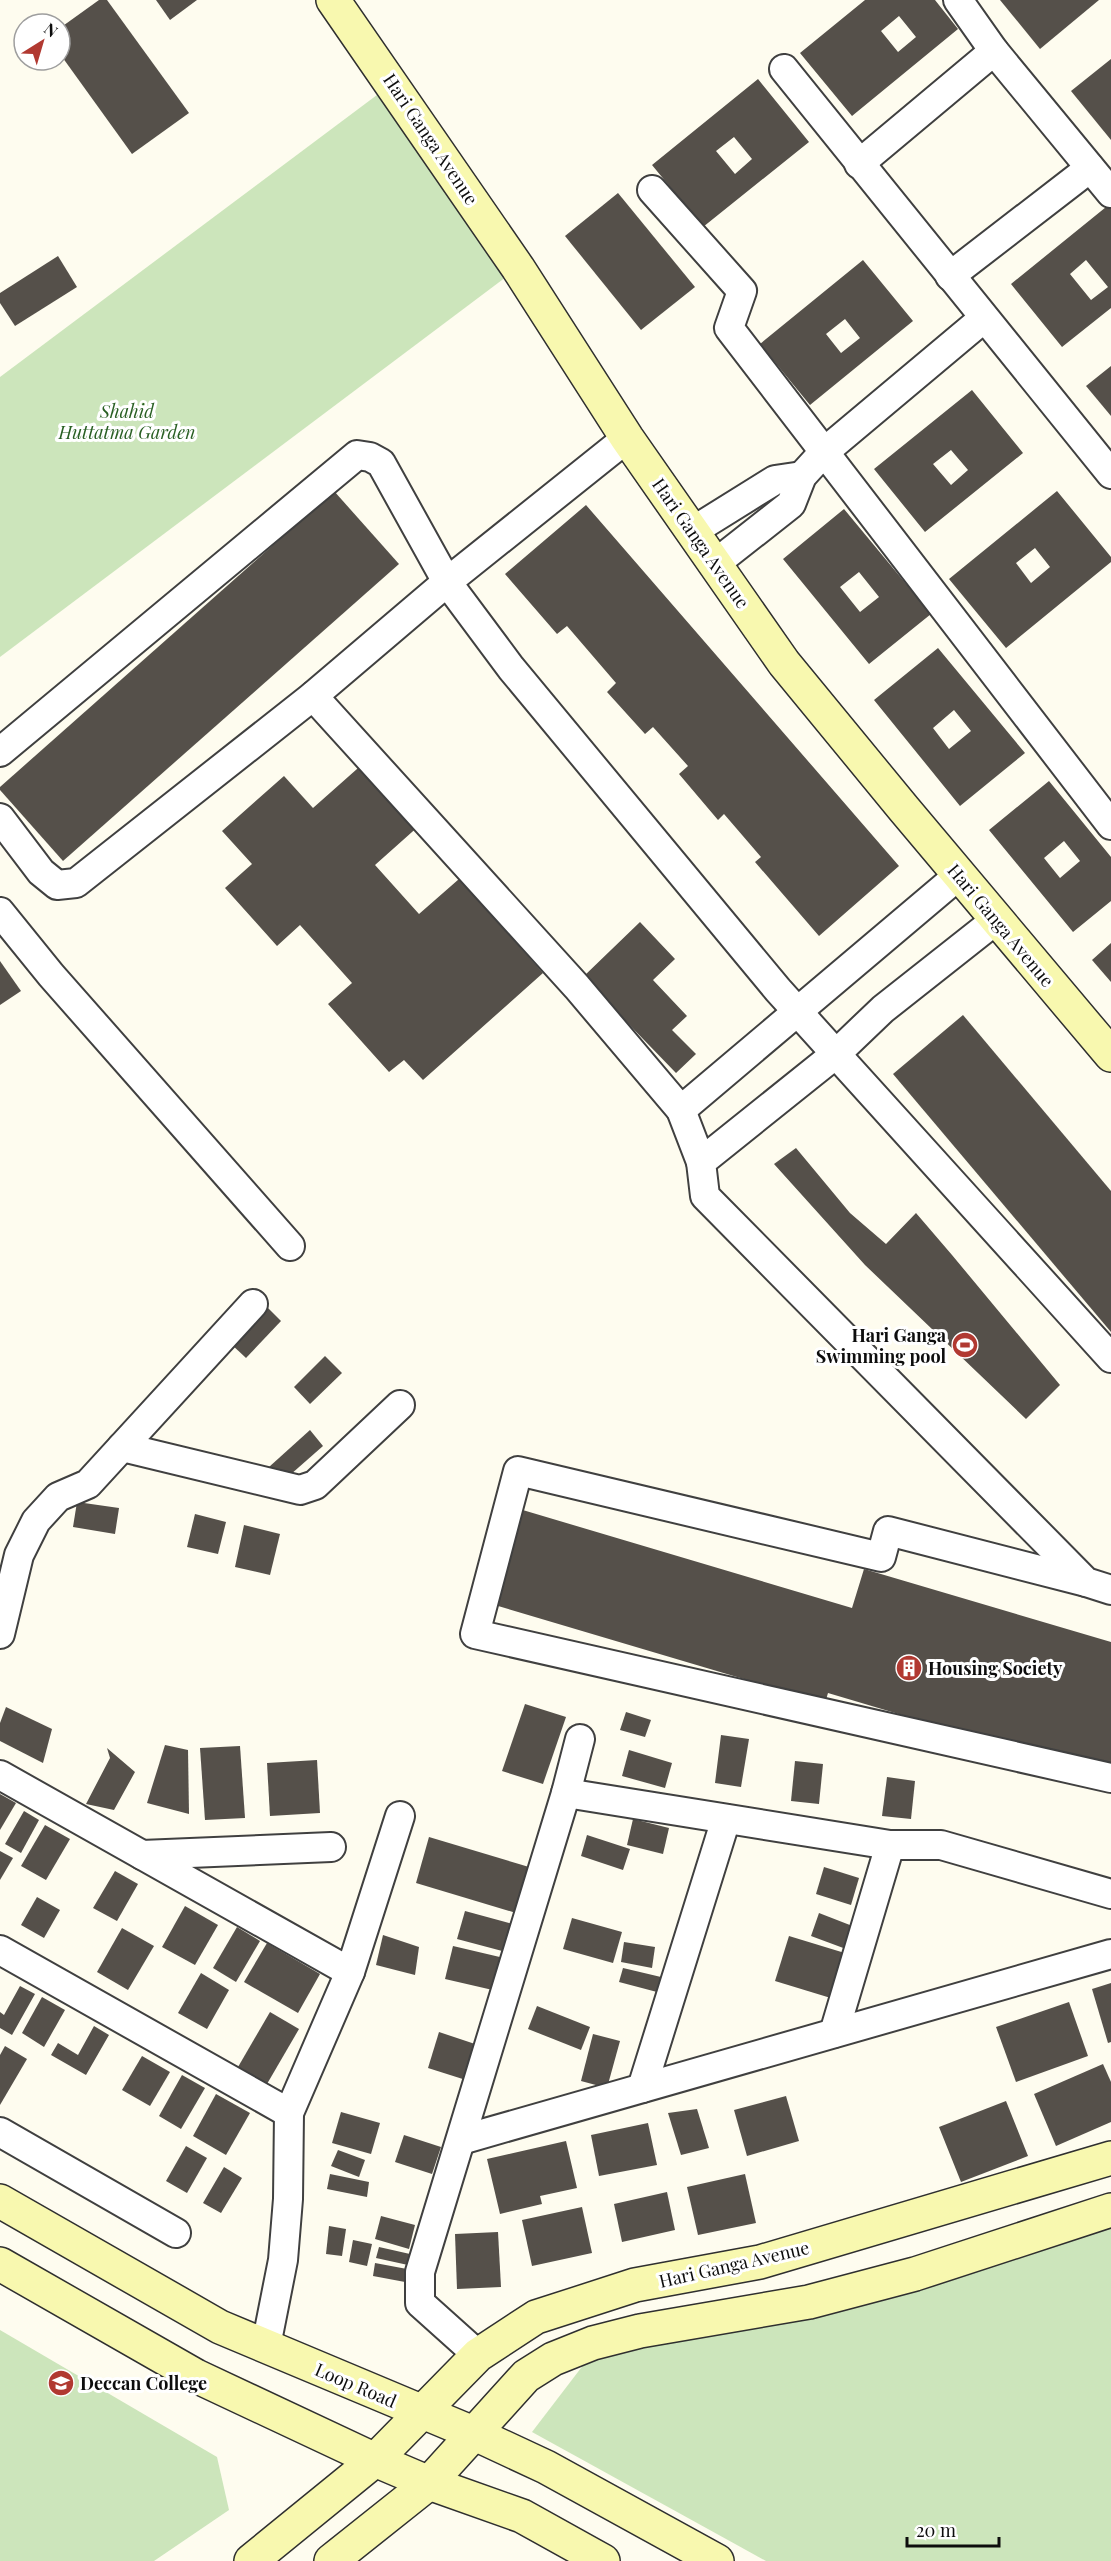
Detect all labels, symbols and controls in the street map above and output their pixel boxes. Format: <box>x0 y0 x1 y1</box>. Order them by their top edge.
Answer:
north arrow <box>12 12 72 72</box>
text: N <box>40 18 63 42</box>
street label: Hari Ganga Avenue <box>378 69 484 209</box>
park label: Shahid Huttatma Garden <box>57 399 196 444</box>
street label: Hari Ganga Avenue <box>647 473 755 613</box>
street label: Hari Ganga Avenue <box>942 858 1060 992</box>
place label: Hari Ganga Swimming pool <box>816 1323 947 1368</box>
sports icon: Hari Ganga Swimming pool <box>950 1330 980 1360</box>
building icon: Housing Society <box>894 1653 924 1683</box>
place label: Housing Society <box>928 1656 1063 1680</box>
street label: Hari Ganga Avenue <box>656 2235 812 2293</box>
street label: Loop Road <box>312 2357 401 2413</box>
school or university icon: Deccan College <box>46 2368 76 2398</box>
place label: Deccan College <box>80 2371 207 2395</box>
scale bar <box>907 2510 998 2548</box>
text: 20 m <box>916 2518 956 2542</box>

